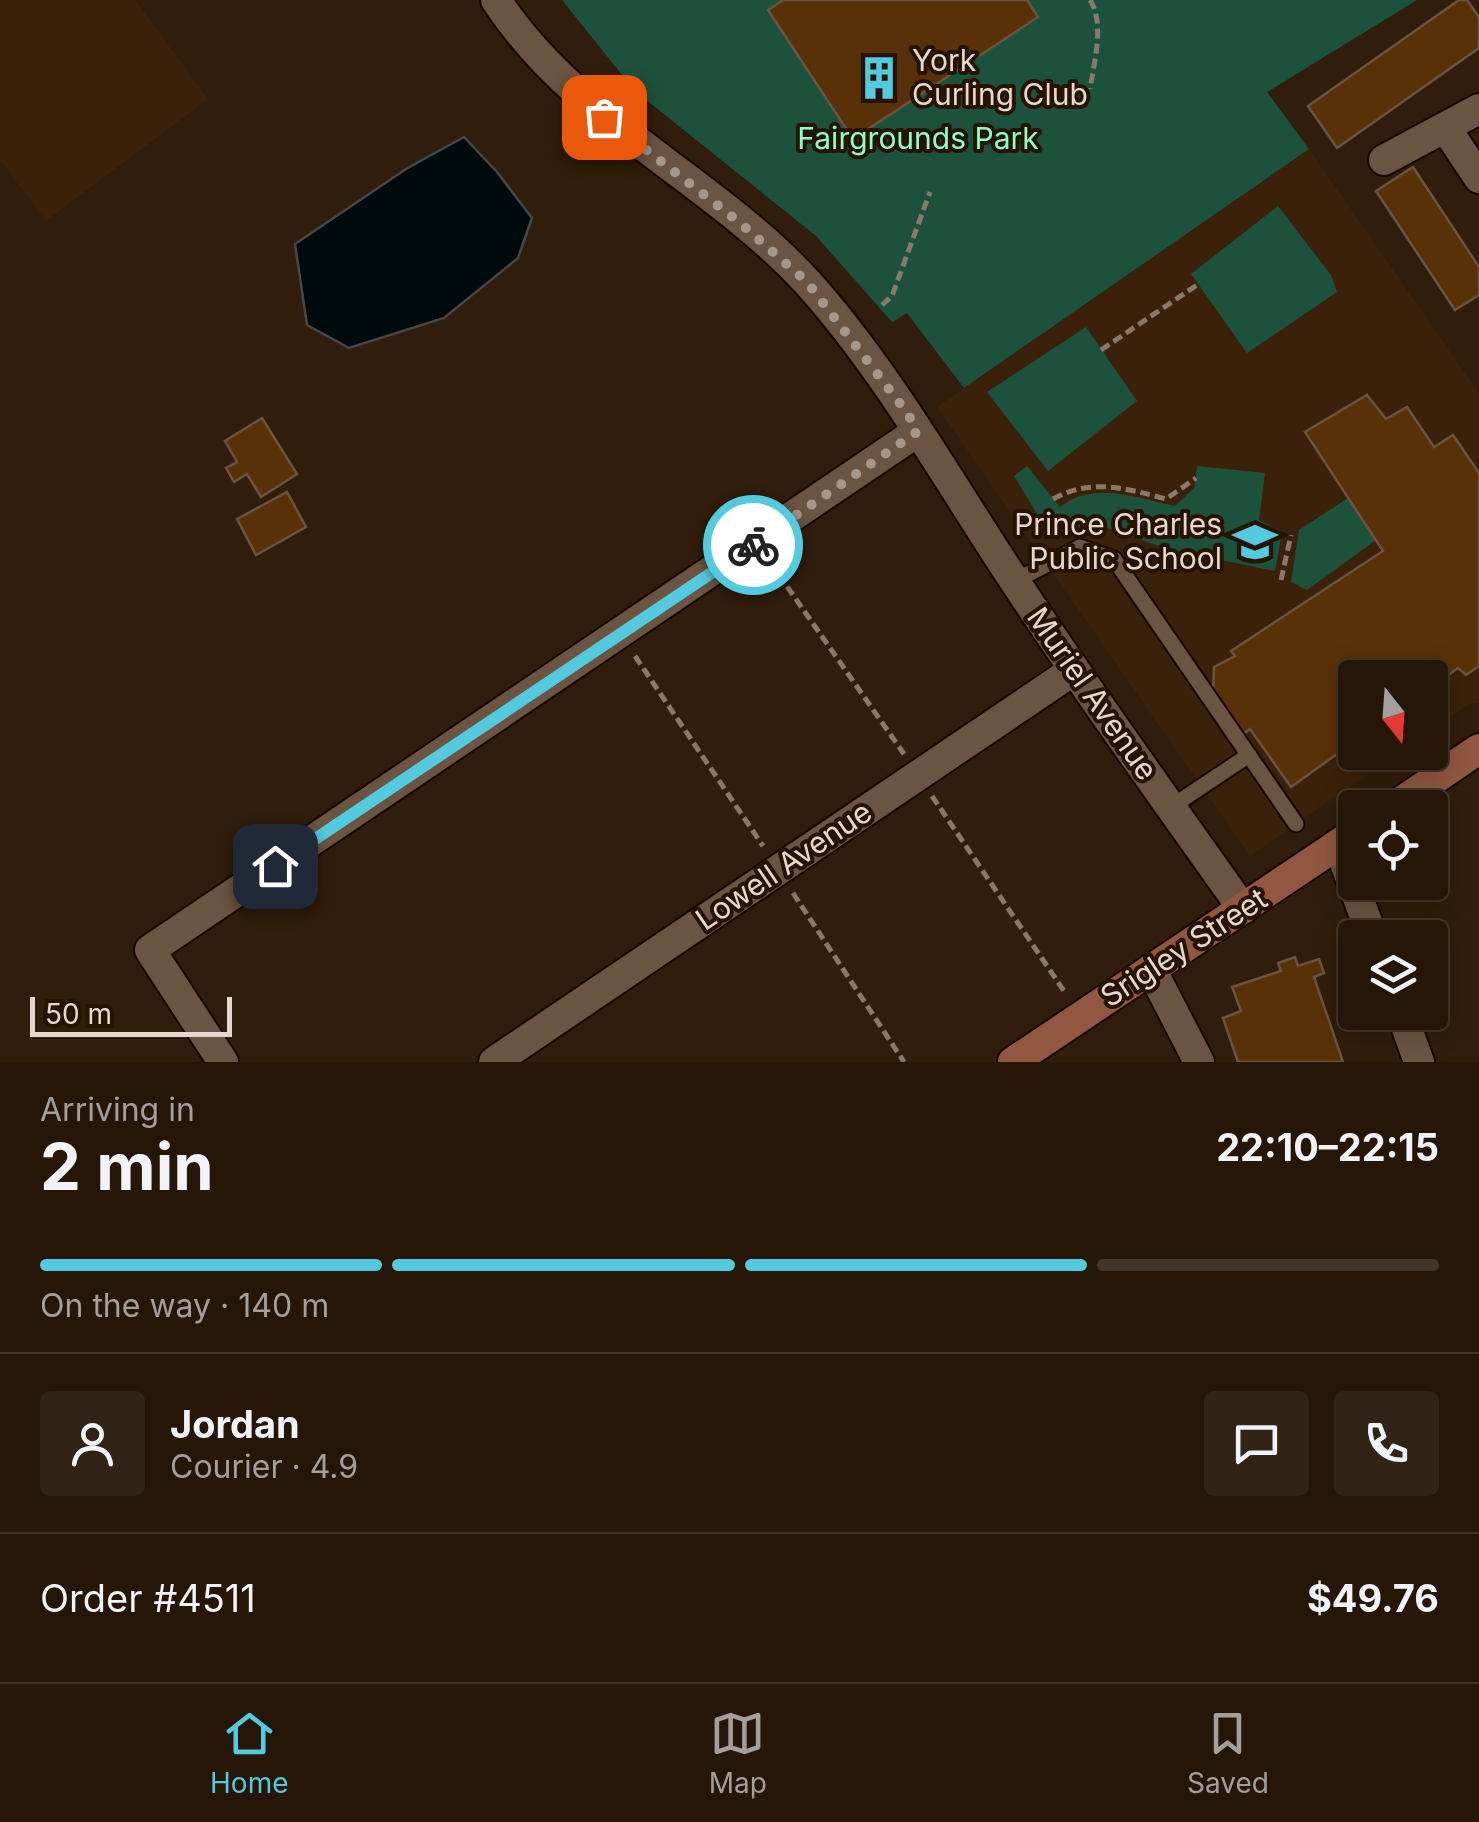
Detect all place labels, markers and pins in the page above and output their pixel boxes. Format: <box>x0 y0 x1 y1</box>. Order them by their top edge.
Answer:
place label: York Curling Club <box>912 42 1088 112</box>
building icon: York Curling Club <box>855 54 903 102</box>
pin <box>562 75 647 160</box>
place label: Prince Charles Public School <box>1014 506 1222 576</box>
school or university icon: Prince Charles Public School <box>1231 518 1279 566</box>
pin <box>233 824 318 909</box>

